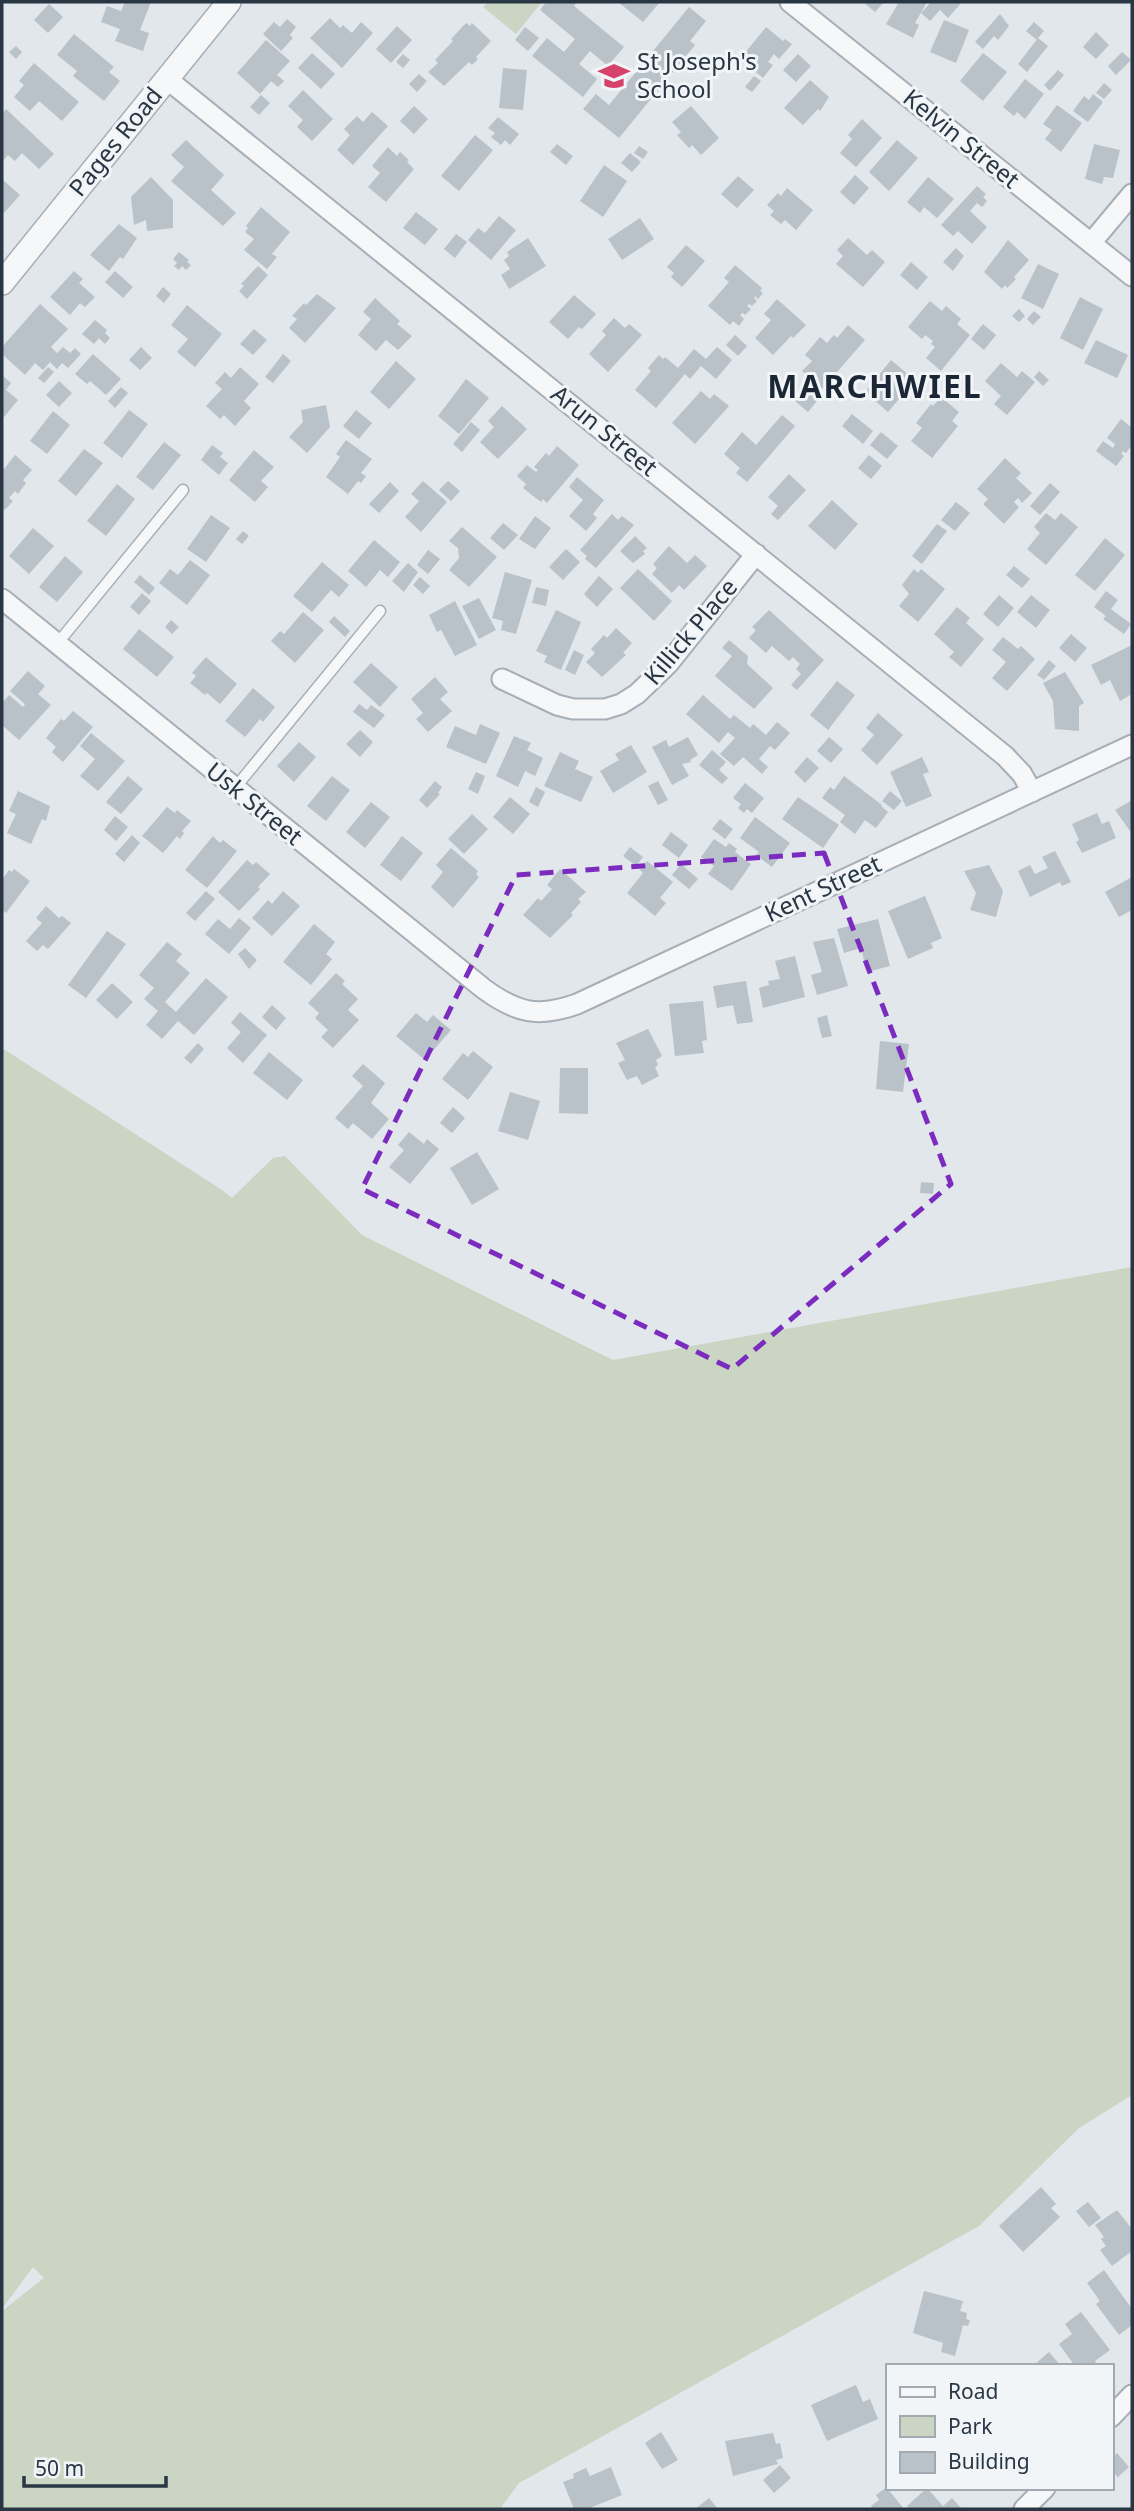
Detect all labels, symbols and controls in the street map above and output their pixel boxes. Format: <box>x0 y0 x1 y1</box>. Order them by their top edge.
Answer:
place label: St Joseph's School <box>637 44 757 105</box>
school or university icon: St Joseph's School <box>597 59 631 93</box>
street label: Pages Road <box>61 79 169 203</box>
street label: Kelvin Street <box>897 81 1027 195</box>
district label: MARCHWIEL <box>767 364 983 407</box>
street label: Arun Street <box>545 377 665 483</box>
street label: Killick Place <box>636 571 744 691</box>
street label: Usk Street <box>200 754 310 852</box>
street label: Kent Street <box>759 846 886 929</box>
legend <box>886 2364 1113 2490</box>
text: Road <box>948 2377 998 2405</box>
text: Park <box>948 2412 993 2440</box>
scale bar <box>24 2444 166 2488</box>
text: Building <box>948 2447 1030 2475</box>
text: 50 m <box>35 2454 84 2482</box>

